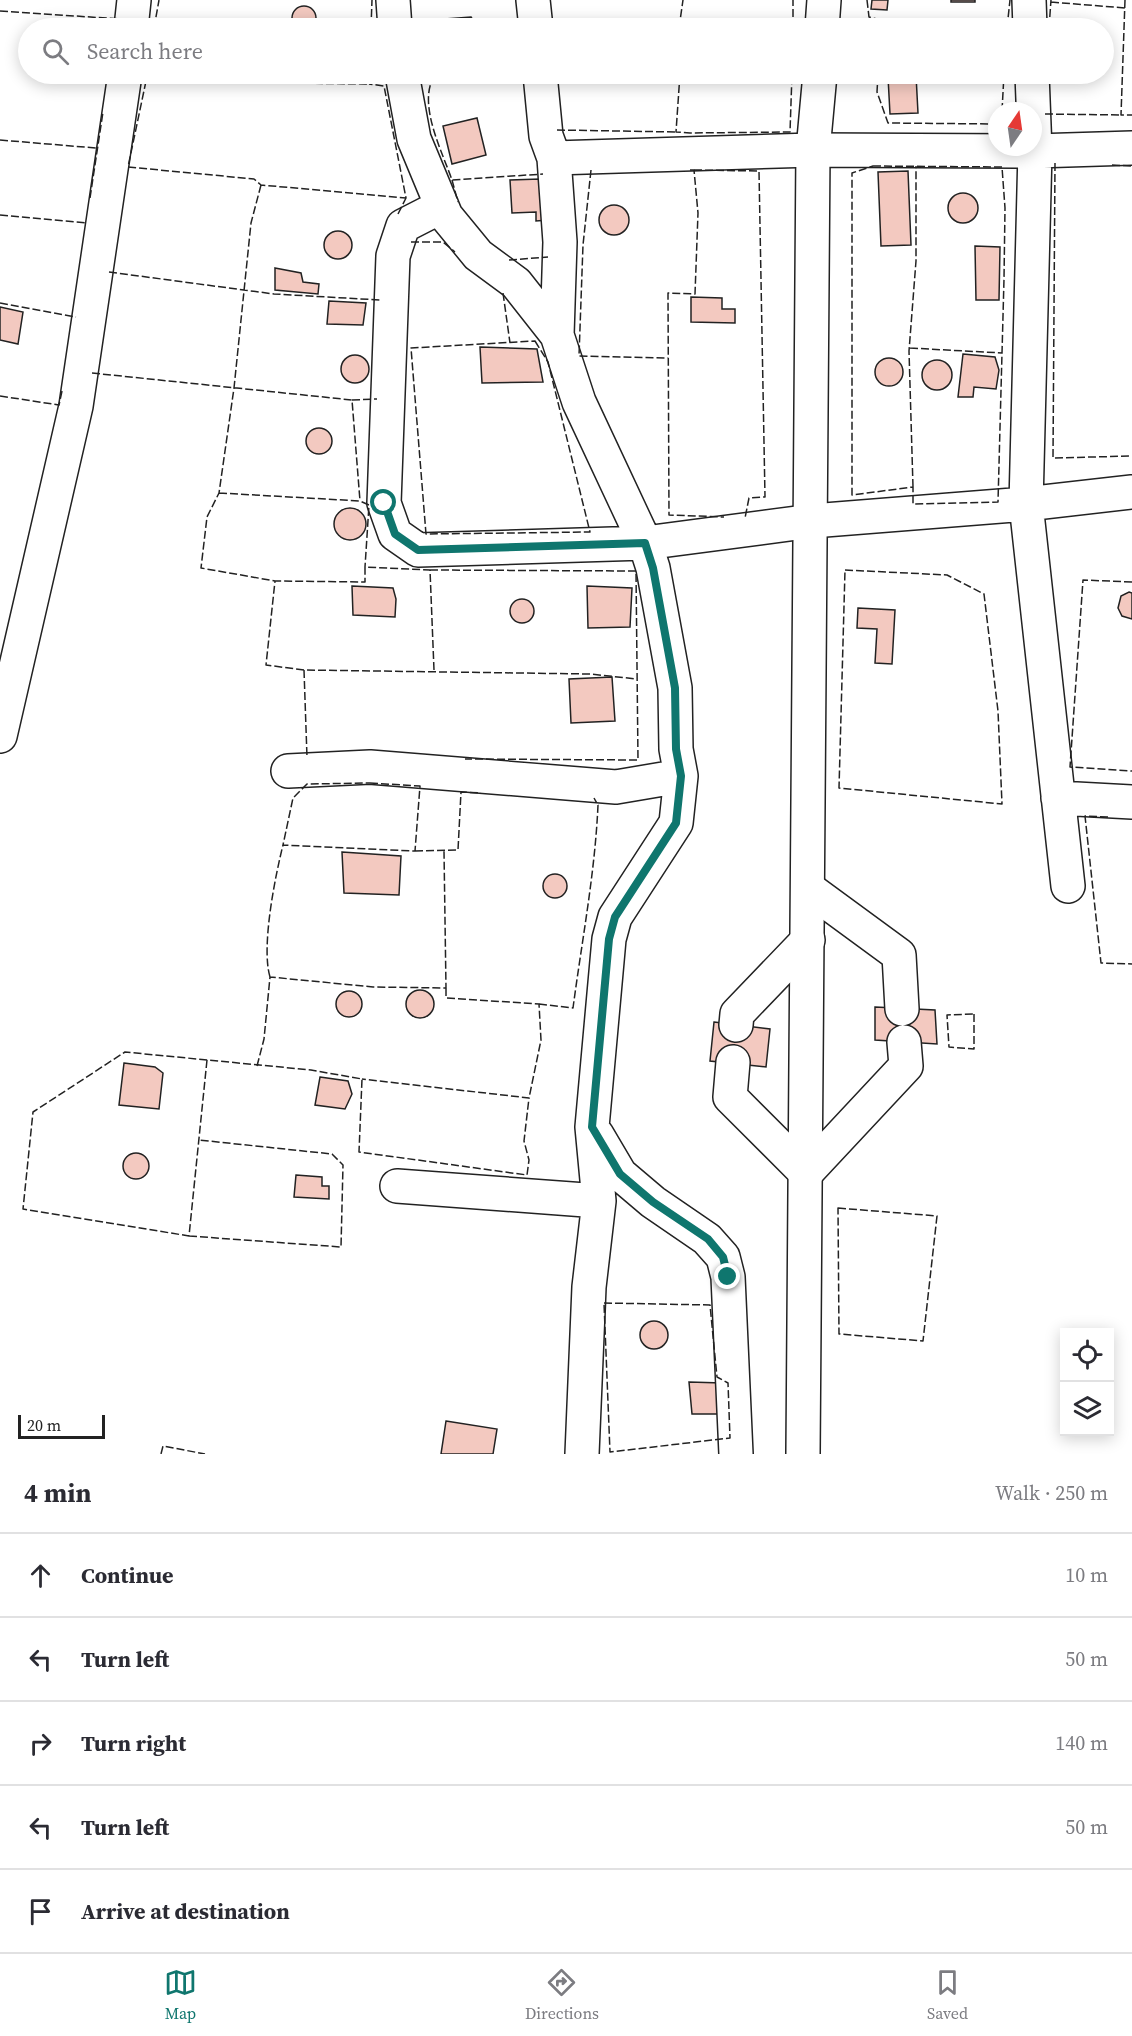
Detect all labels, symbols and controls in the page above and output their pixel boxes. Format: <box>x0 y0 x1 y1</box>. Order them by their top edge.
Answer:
search box <box>18 18 1114 84</box>
icon: search <box>39 35 72 68</box>
text: Search here <box>87 36 203 66</box>
north arrow <box>988 102 1042 156</box>
route start <box>370 489 396 515</box>
route end <box>714 1263 740 1289</box>
map controls <box>1060 1328 1114 1436</box>
button: locate <box>1060 1328 1114 1382</box>
button: layers <box>1060 1382 1114 1436</box>
scale bar <box>18 1412 105 1440</box>
text: 20 m <box>27 1414 61 1436</box>
text: 4 min <box>24 1475 91 1511</box>
text: Walk · 250 m <box>995 1479 1108 1507</box>
icon: ahead <box>24 1559 57 1592</box>
text: Continue <box>81 1560 174 1590</box>
text: 10 m <box>1065 1561 1108 1589</box>
icon: left <box>24 1643 57 1676</box>
text: Turn left <box>81 1644 169 1674</box>
text: 50 m <box>1065 1645 1108 1673</box>
icon: right <box>24 1727 57 1760</box>
text: Turn right <box>81 1728 186 1758</box>
text: 140 m <box>1055 1729 1108 1757</box>
icon: left <box>24 1811 57 1844</box>
text: Turn left <box>81 1812 169 1842</box>
text: 50 m <box>1065 1813 1108 1841</box>
icon: arrive <box>24 1895 57 1928</box>
text: Arrive at destination <box>81 1896 290 1926</box>
tab: Map <box>164 1966 197 2024</box>
tab: Directions <box>525 1966 599 2024</box>
tab: Saved <box>927 1966 968 2024</box>

